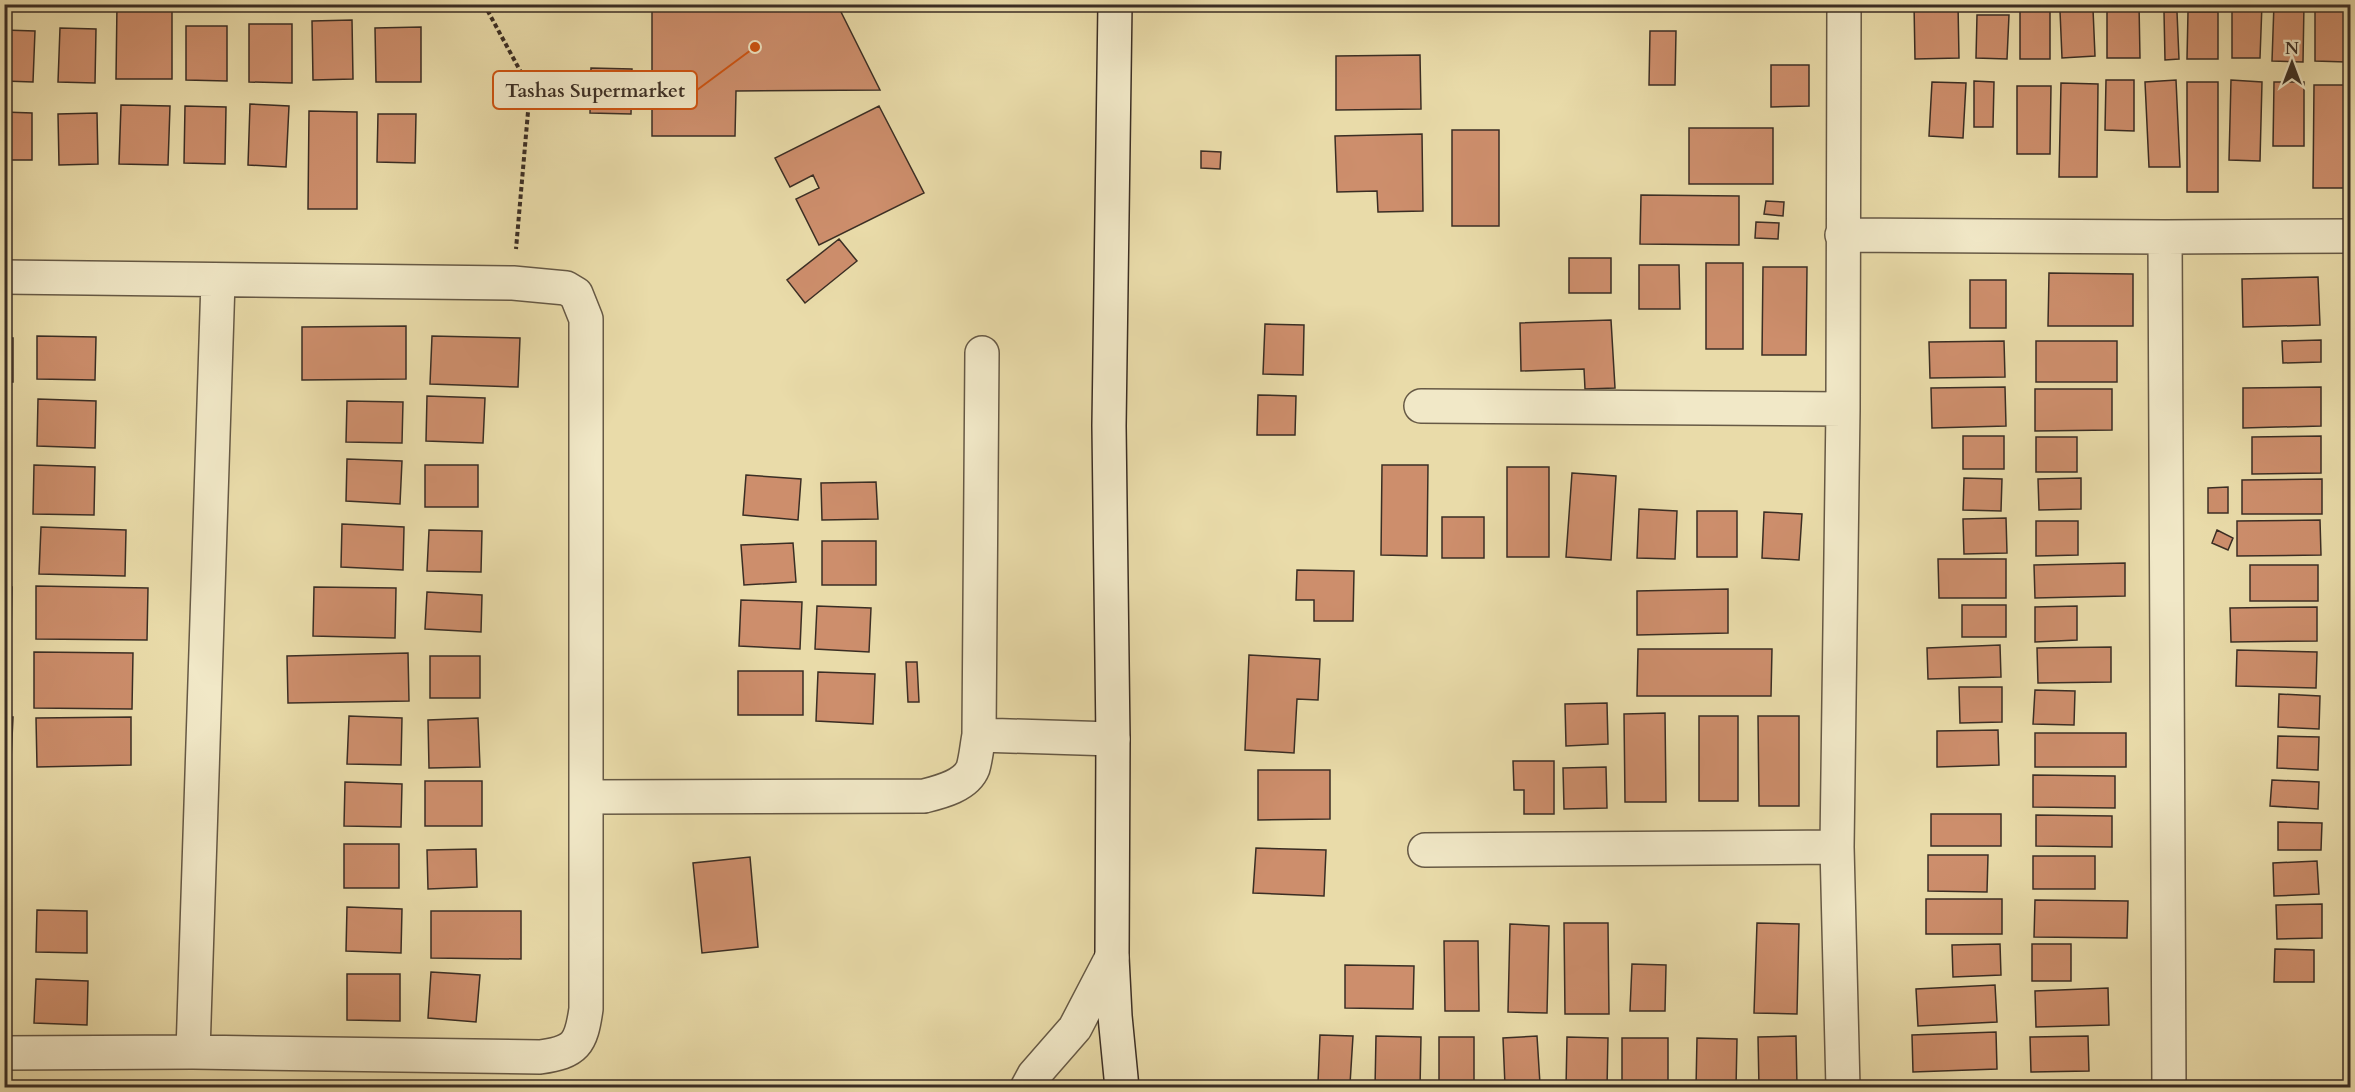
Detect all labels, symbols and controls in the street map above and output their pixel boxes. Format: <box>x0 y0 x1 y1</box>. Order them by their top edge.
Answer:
north arrow <box>2262 33 2322 93</box>
text: N <box>2285 38 2299 60</box>
callout: Tashas Supermarket <box>493 71 697 109</box>
text: Tashas Supermarket <box>505 77 685 104</box>

